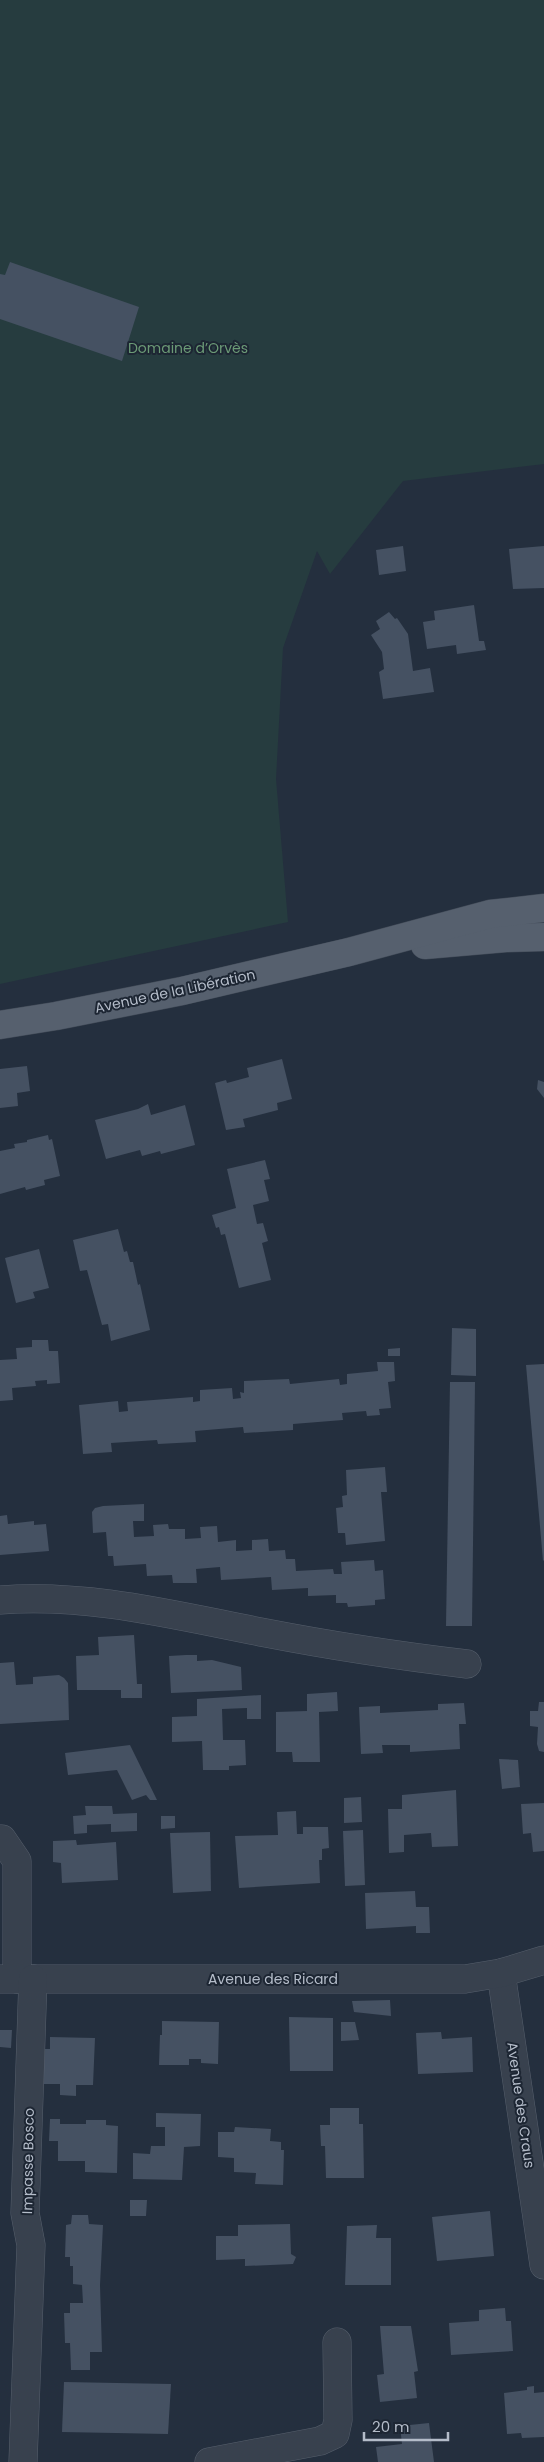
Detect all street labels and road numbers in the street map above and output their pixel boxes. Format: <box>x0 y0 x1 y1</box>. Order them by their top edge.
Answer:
street label: Avenue de la Libération <box>93 964 257 1018</box>
street label: Avenue des Ricard <box>208 1969 338 1989</box>
street label: Avenue des Craus <box>502 2041 540 2169</box>
street label: Impasse Bosco <box>17 2108 39 2214</box>

